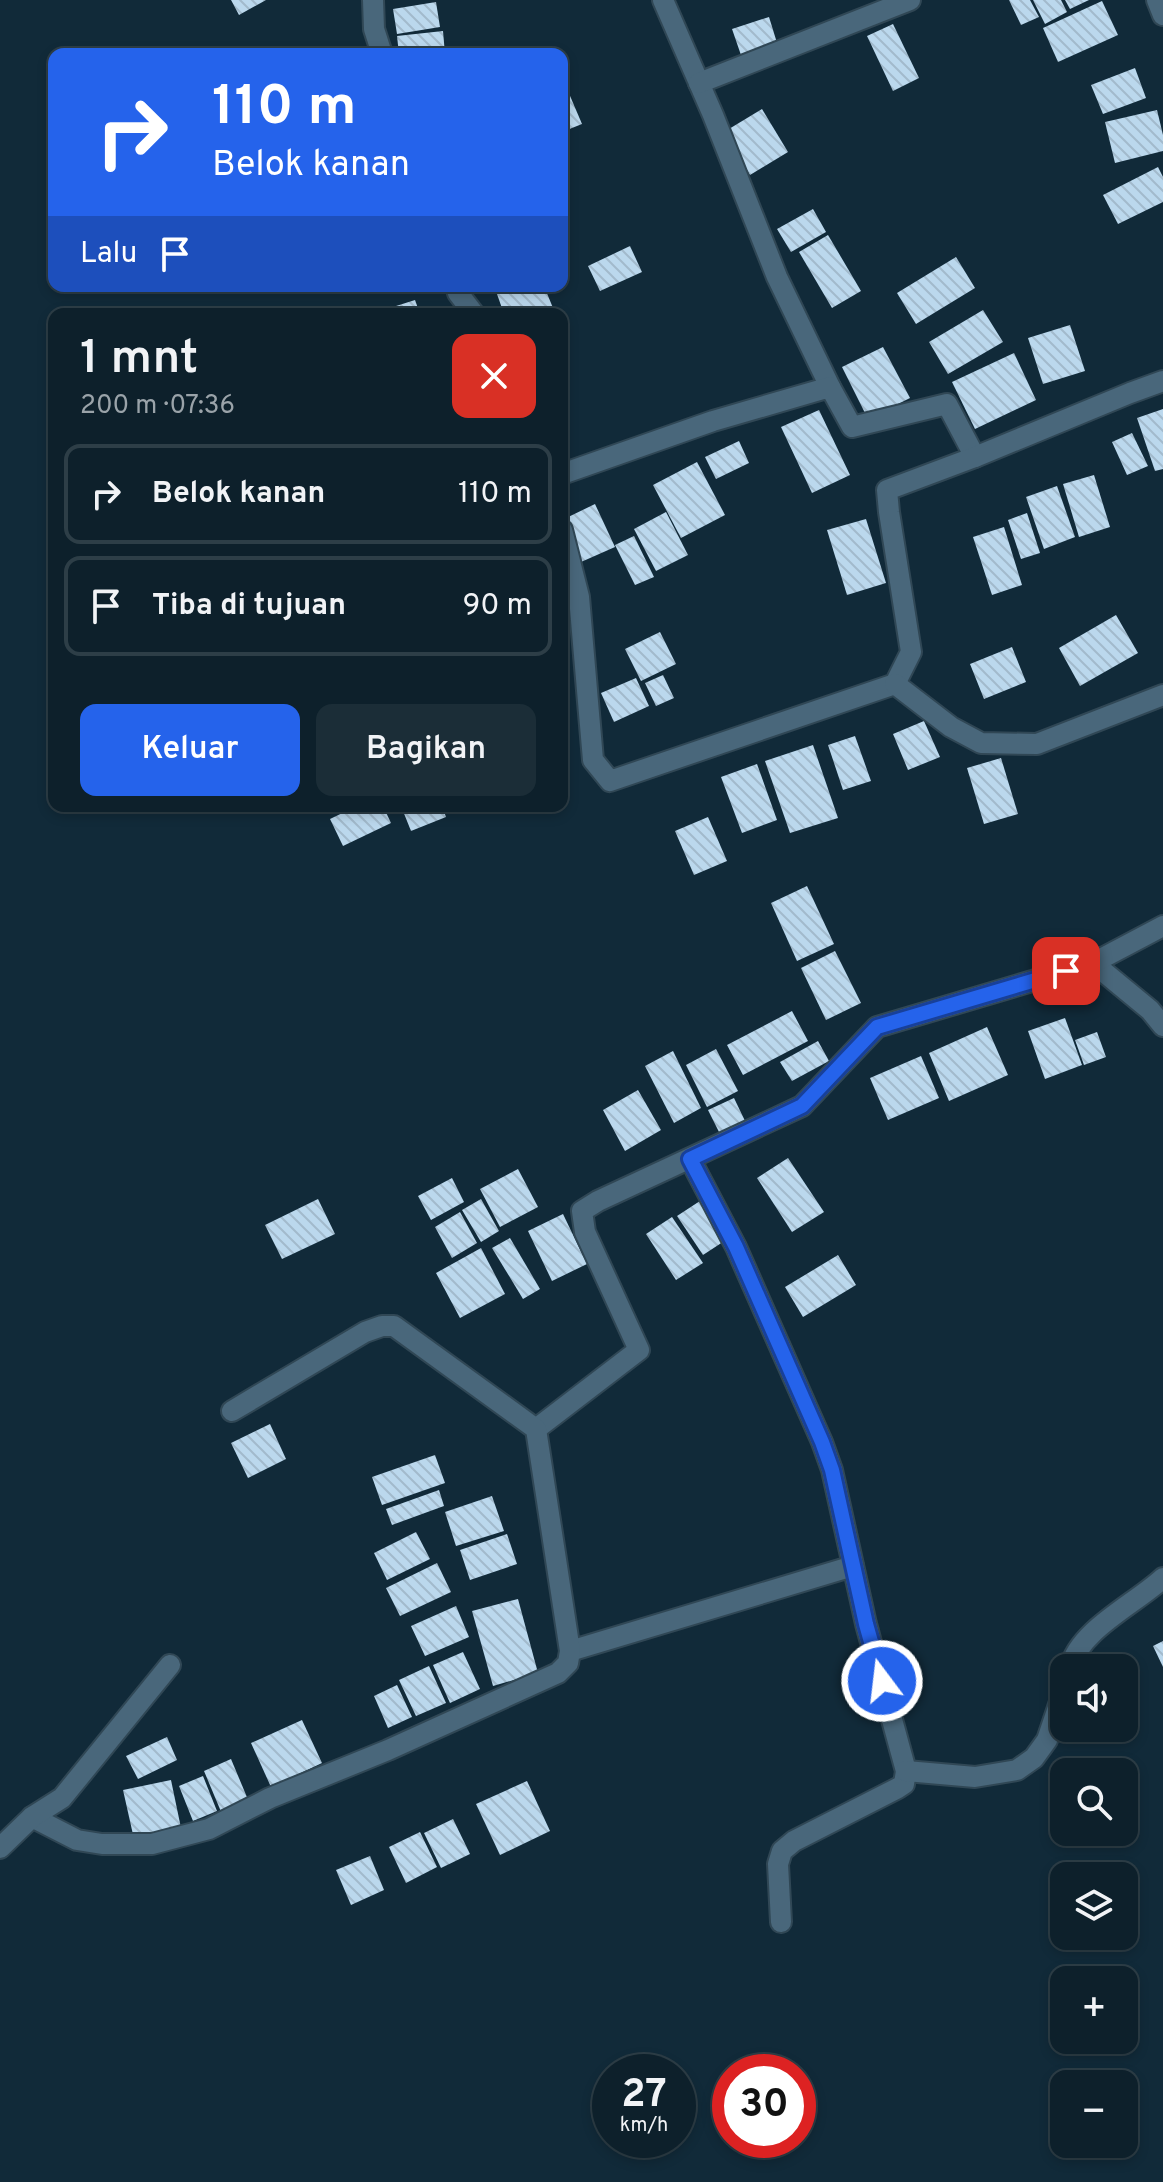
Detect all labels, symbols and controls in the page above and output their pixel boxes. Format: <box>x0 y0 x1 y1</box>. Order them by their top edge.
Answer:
text: 110 m <box>212 74 357 144</box>
icon: right <box>80 80 184 184</box>
text: Belok kanan <box>212 143 410 189</box>
icon: arrive <box>153 232 197 276</box>
text: Lalu <box>80 236 137 273</box>
text: 1 mnt <box>80 330 198 390</box>
button: close <box>452 334 536 418</box>
text: 200 m · 07:36 <box>80 390 235 423</box>
icon: right <box>84 472 128 516</box>
text: Belok kanan <box>152 476 325 513</box>
text: 110 m <box>458 476 532 513</box>
icon: arrive <box>84 584 128 628</box>
text: Tiba di tujuan <box>152 588 346 625</box>
text: 90 m <box>463 588 532 625</box>
button: Keluar <box>80 704 300 796</box>
button: Bagikan <box>316 704 536 796</box>
pin <box>1032 937 1100 1005</box>
icon: arrive <box>1044 949 1088 993</box>
position arrow <box>840 1639 924 1723</box>
map controls <box>1050 1654 1138 2158</box>
button: sound <box>1050 1654 1138 1742</box>
button: search <box>1050 1758 1138 1846</box>
button: layers <box>1050 1862 1138 1950</box>
button: + <box>1050 1966 1138 2054</box>
speed limit sign: 30 <box>712 2054 816 2158</box>
button: − <box>1050 2070 1138 2158</box>
text: 27 <box>621 2071 667 2121</box>
text: km/h <box>620 2113 668 2139</box>

